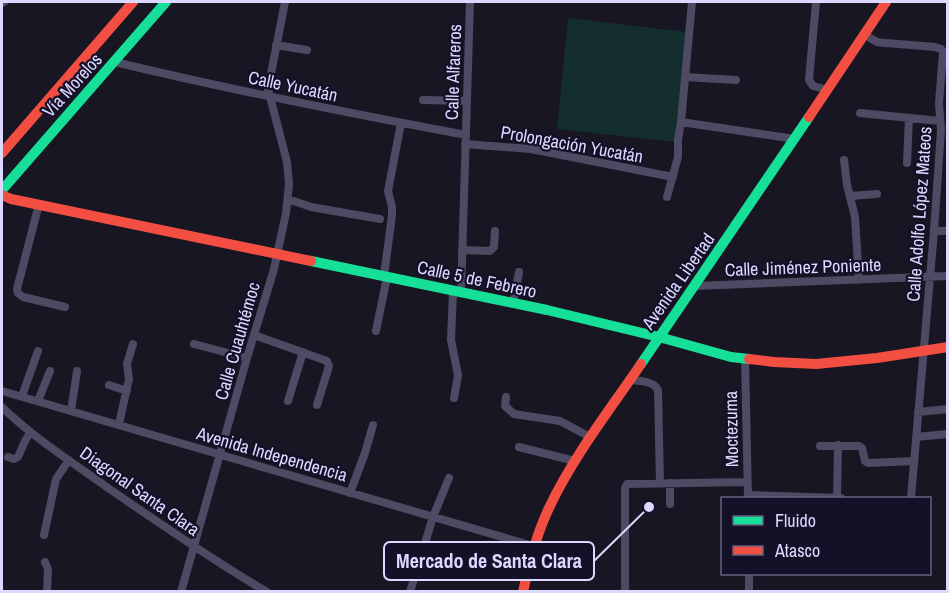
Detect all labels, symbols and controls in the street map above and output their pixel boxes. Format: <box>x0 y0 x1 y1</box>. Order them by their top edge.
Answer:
street label: Calle Alfareros <box>439 24 467 120</box>
street label: Vía Morelos <box>36 47 108 123</box>
street label: Calle Yucatán <box>246 64 340 108</box>
street label: Prolongación Yucatán <box>499 119 645 169</box>
street label: Calle Adolfo López Mateos <box>900 126 938 302</box>
street label: Avenida Libertad <box>635 228 720 335</box>
street label: Calle Jiménez Poniente <box>724 252 882 282</box>
street label: Calle 5 de Febrero <box>415 254 539 304</box>
street label: Calle Cuauhtémoc <box>208 279 266 403</box>
street label: Moctezuma <box>718 391 744 467</box>
street label: Avenida Independencia <box>193 420 350 487</box>
street label: Diagonal Santa Clara <box>75 440 205 542</box>
legend <box>721 497 931 575</box>
text: Fluido <box>775 508 816 533</box>
text: Atasco <box>774 538 820 563</box>
callout: Mercado de Santa Clara <box>384 542 594 580</box>
text: Mercado de Santa Clara <box>396 547 582 574</box>

